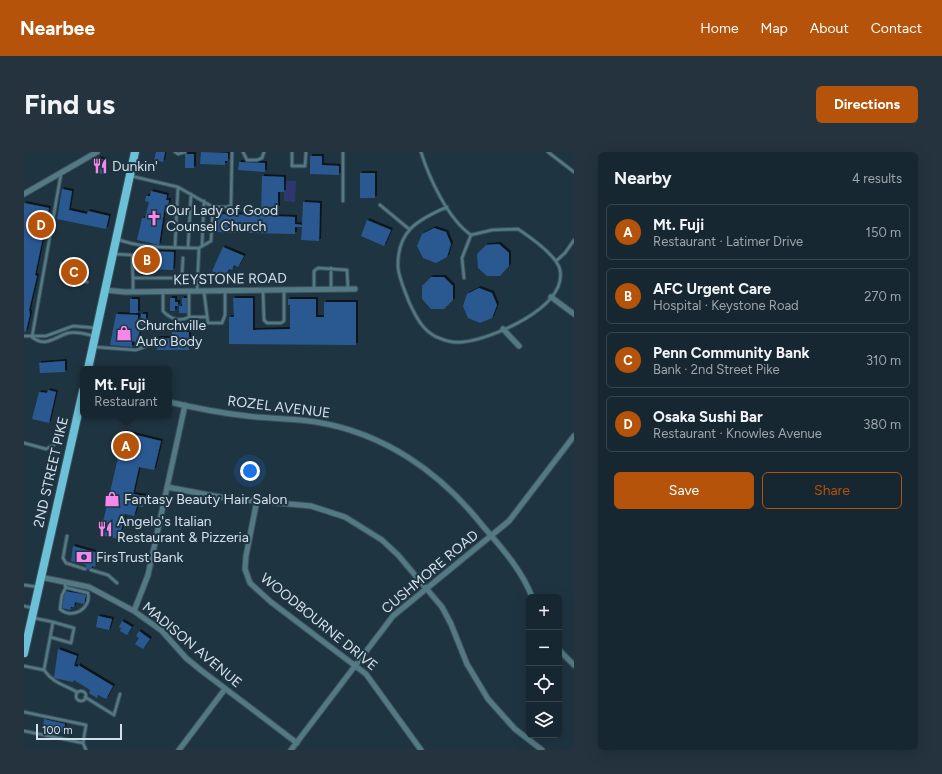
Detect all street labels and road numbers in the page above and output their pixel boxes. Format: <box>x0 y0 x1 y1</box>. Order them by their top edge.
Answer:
street label: KEYSTONE ROAD <box>173 270 287 288</box>
street label: ROZEL AVENUE <box>227 392 331 422</box>
street label: 2ND STREET PIKE <box>30 415 72 529</box>
street label: CUSHMORE ROAD <box>378 527 482 617</box>
street label: WOODBOURNE DRIVE <box>257 570 381 674</box>
street label: MADISON AVENUE <box>139 599 245 691</box>

